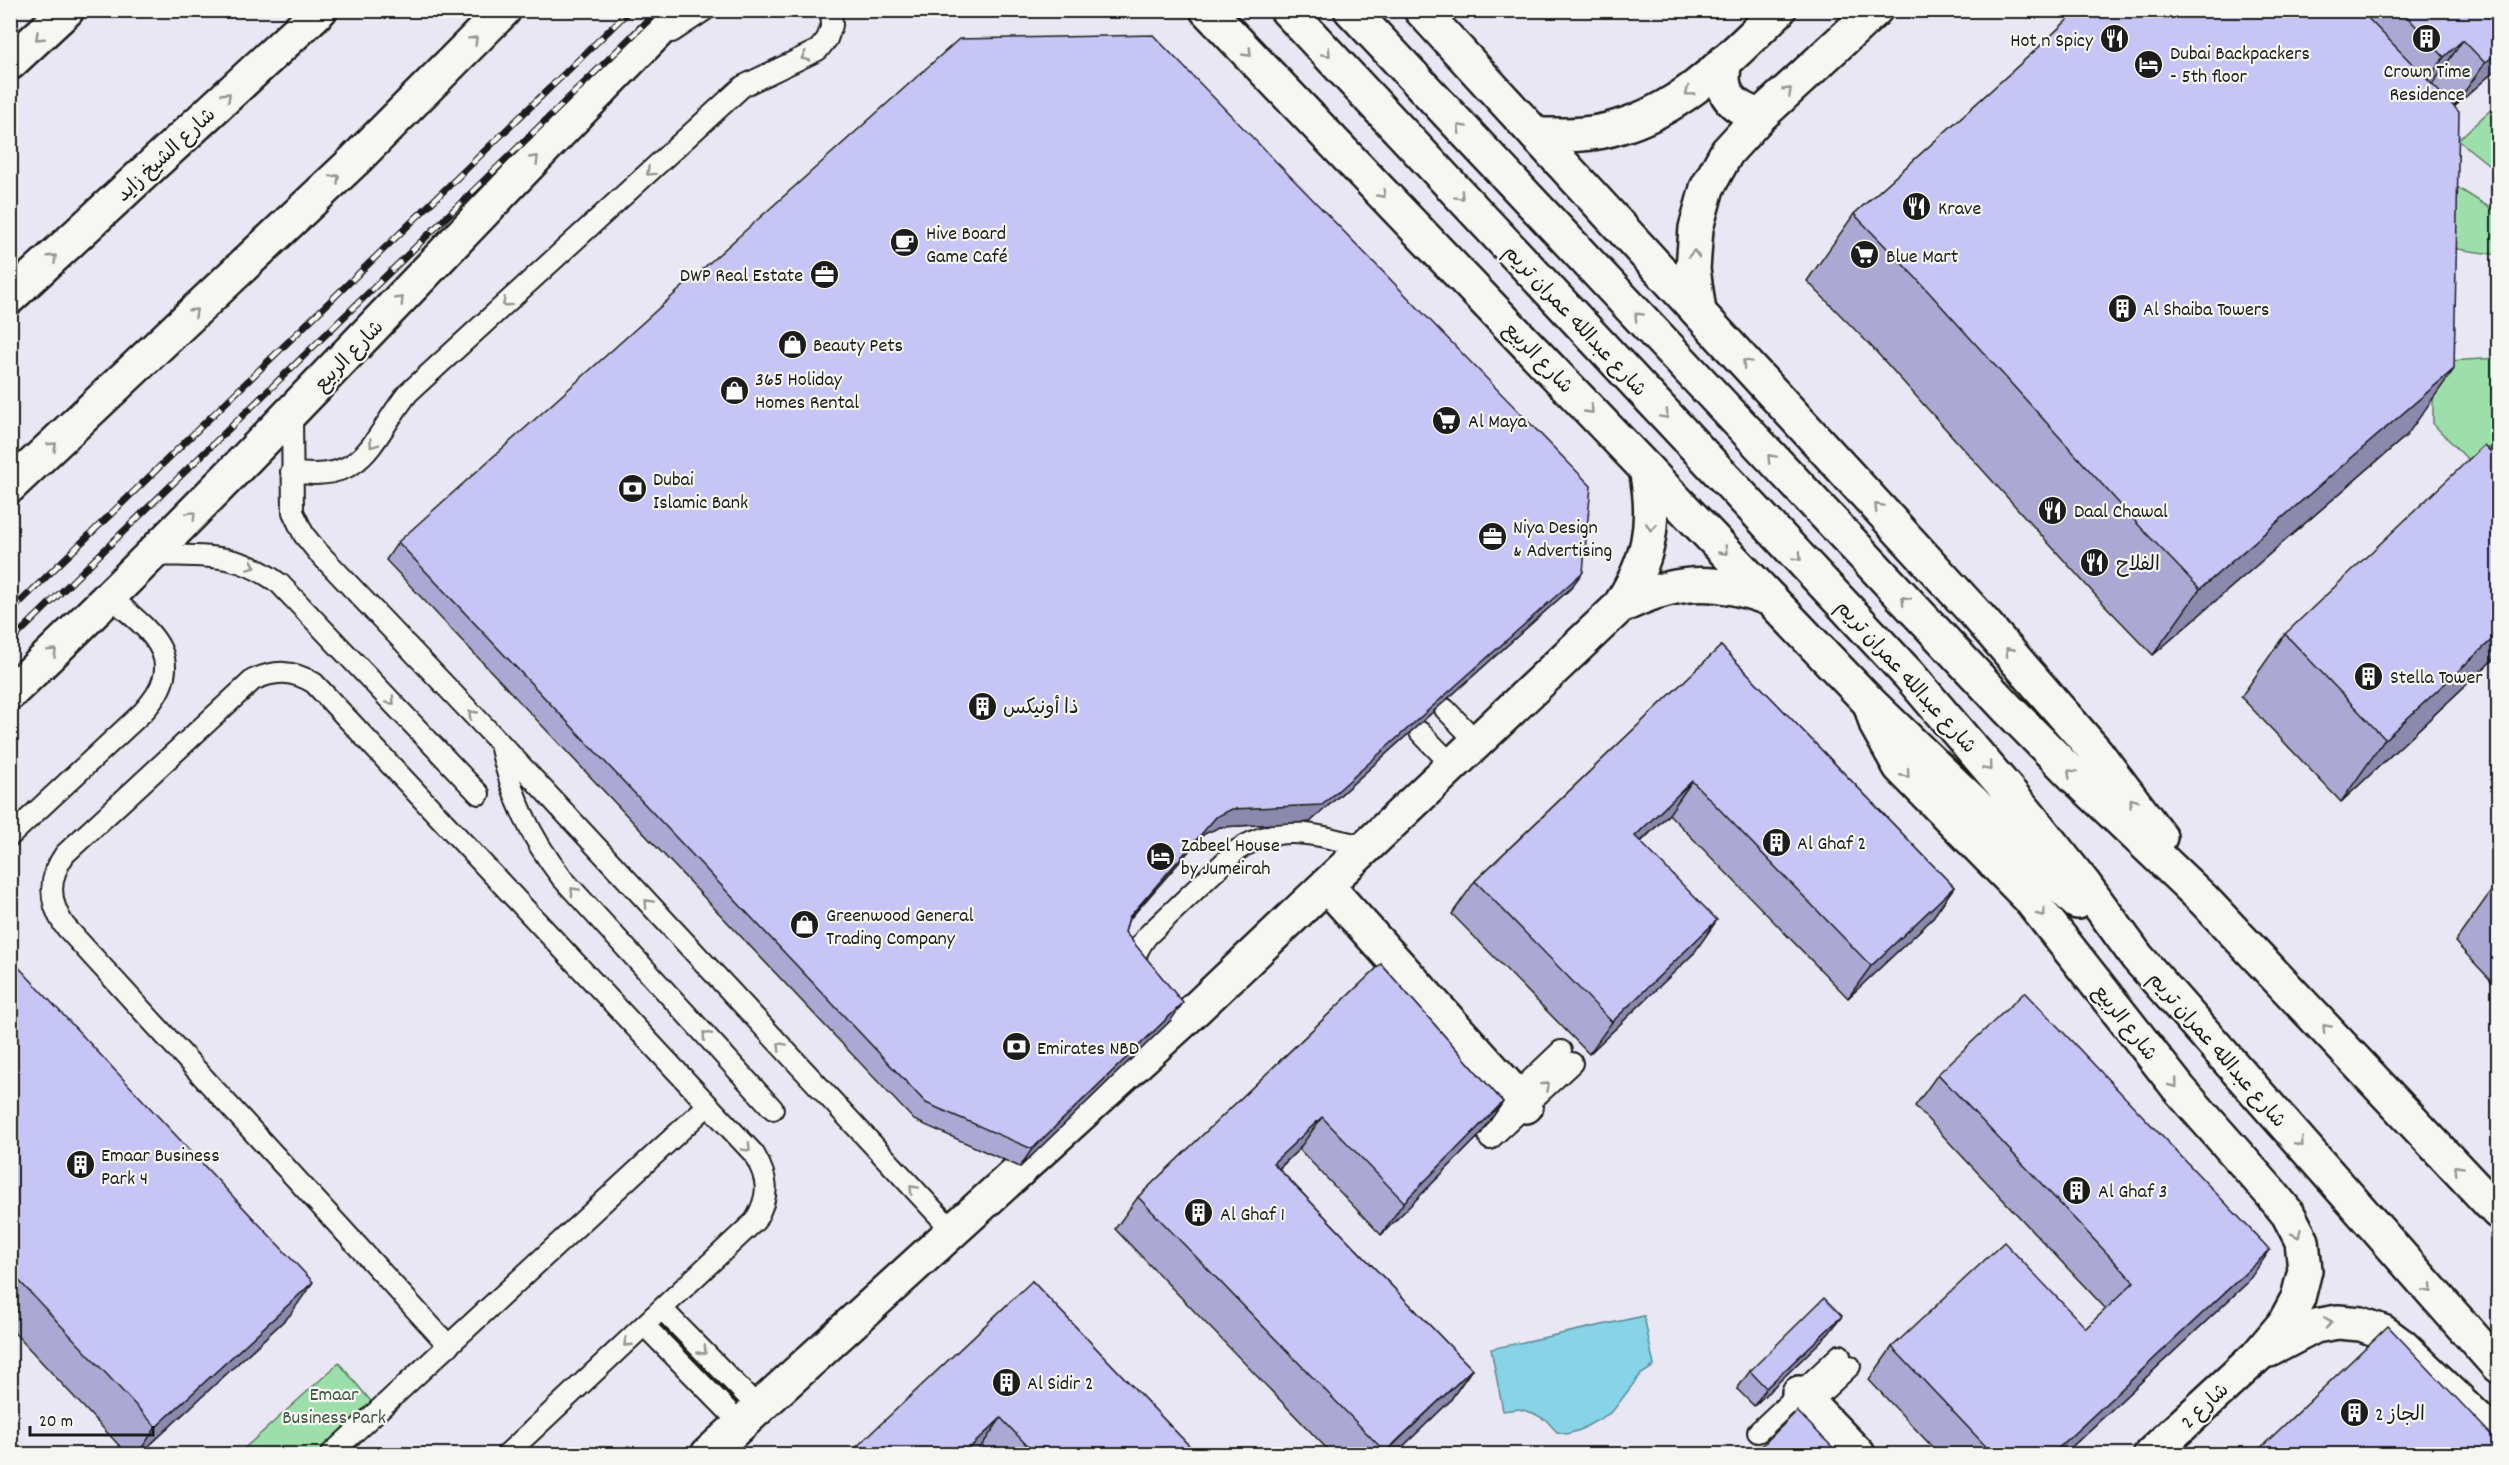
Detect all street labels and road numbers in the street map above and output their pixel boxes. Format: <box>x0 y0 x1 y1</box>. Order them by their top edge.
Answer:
street label: شارع الشيخ زايد <box>111 103 223 210</box>
street label: شارع عبدالله عمران تريم <box>1496 240 1652 404</box>
street label: شارع الربيع <box>309 315 391 399</box>
street label: شارع الربيع <box>1496 317 1578 401</box>
street label: شارع عبدالله عمران تريم <box>1828 595 1982 761</box>
street label: شارع عبدالله عمران تريم <box>2140 967 2291 1135</box>
street label: شارع الربيع <box>2085 980 2162 1068</box>
street label: شارع 2 <box>2176 1378 2236 1437</box>

